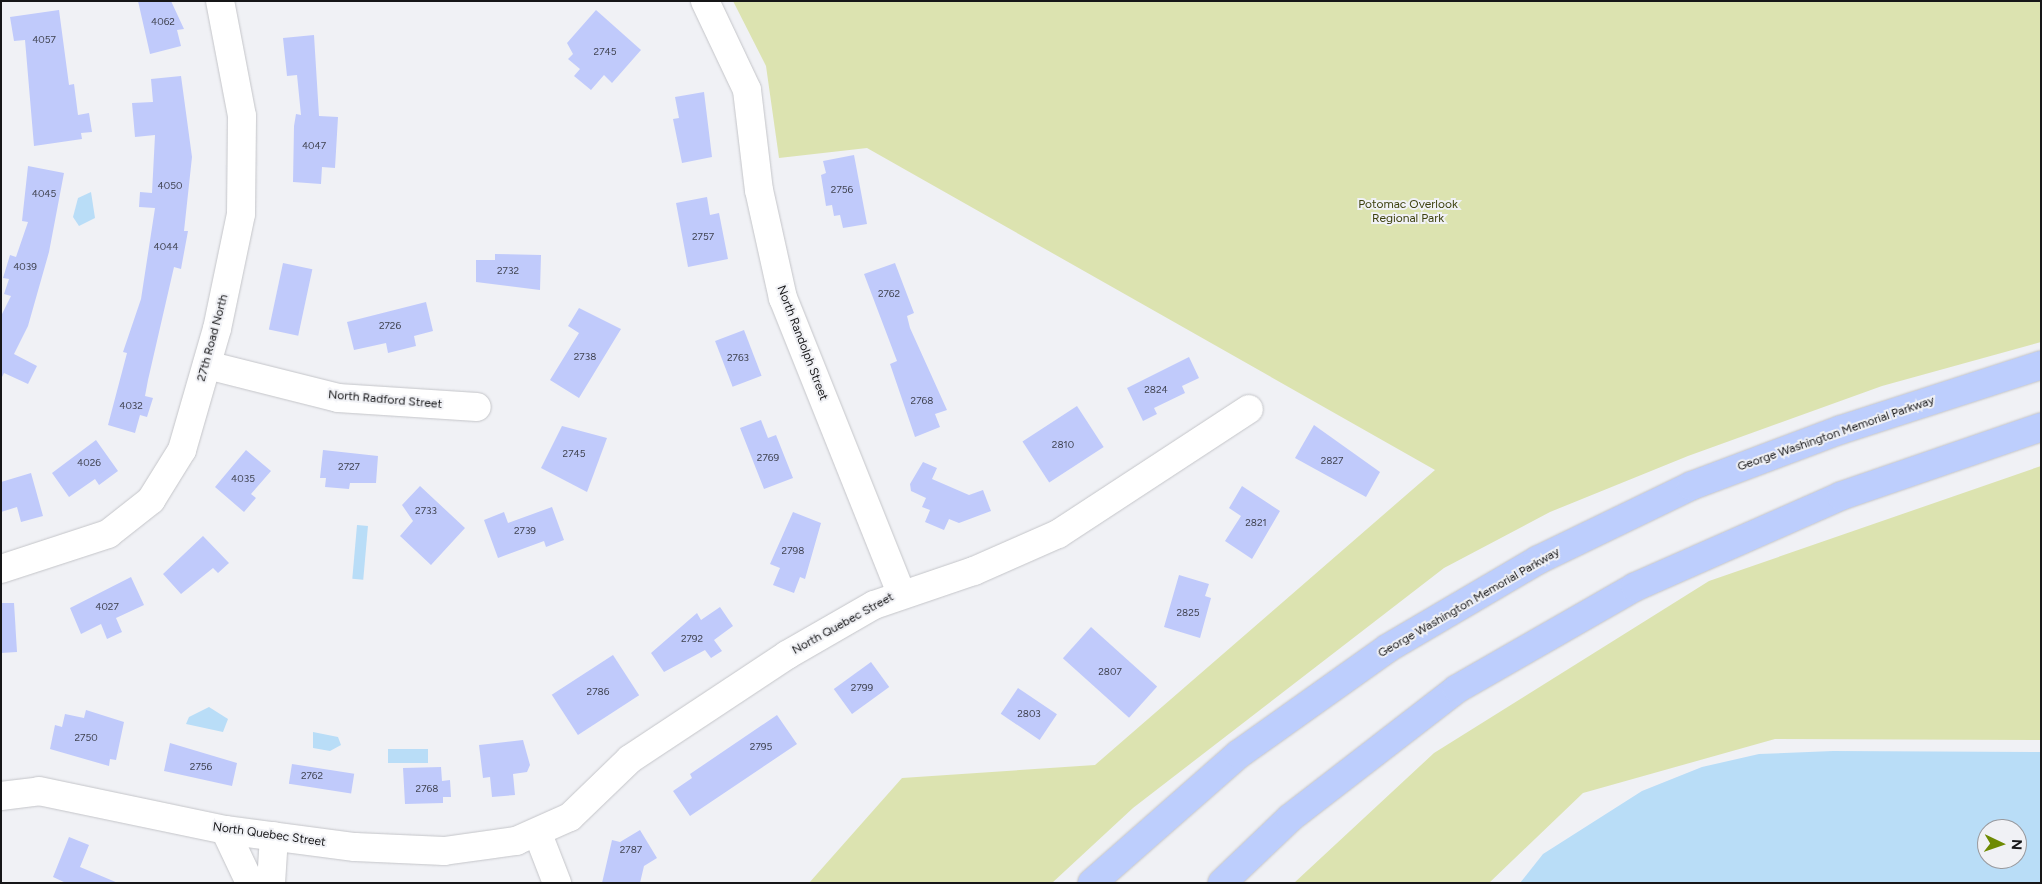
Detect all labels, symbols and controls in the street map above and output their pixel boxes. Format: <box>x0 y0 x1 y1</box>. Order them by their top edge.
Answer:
house number: 4062 <box>151 16 175 28</box>
house number: 4057 <box>32 34 56 46</box>
house number: 2745 <box>594 46 616 58</box>
house number: 4047 <box>302 140 326 152</box>
house number: 4050 <box>158 180 182 192</box>
house number: 2756 <box>831 184 853 196</box>
house number: 4045 <box>32 188 56 200</box>
park label: Potomac Overlook Regional Park <box>1358 198 1458 226</box>
house number: 2757 <box>692 231 714 243</box>
house number: 4044 <box>153 241 179 253</box>
house number: 4039 <box>13 261 37 273</box>
house number: 2732 <box>497 265 519 277</box>
street label: North Randolph Street <box>773 284 831 402</box>
house number: 2762 <box>878 288 900 300</box>
street label: 27th Road North <box>194 293 232 383</box>
house number: 2726 <box>379 320 401 332</box>
house number: 2738 <box>574 351 596 363</box>
house number: 2763 <box>727 352 749 364</box>
house number: 2824 <box>1144 384 1168 396</box>
street label: North Radford Street <box>328 388 442 412</box>
street label: George Washington Memorial Parkway <box>1736 393 1936 475</box>
house number: 2768 <box>911 395 933 407</box>
house number: 4032 <box>119 400 143 412</box>
house number: 2810 <box>1052 439 1074 451</box>
house number: 2745 <box>563 448 585 460</box>
house number: 2769 <box>757 452 779 464</box>
house number: 2827 <box>1321 455 1343 467</box>
house number: 4026 <box>77 457 101 469</box>
house number: 2727 <box>338 461 360 473</box>
house number: 4035 <box>231 473 255 485</box>
house number: 2733 <box>415 505 437 517</box>
house number: 2821 <box>1245 517 1267 529</box>
house number: 2739 <box>514 525 536 537</box>
house number: 2798 <box>782 545 804 557</box>
street label: George Washington Memorial Parkway <box>1376 545 1562 661</box>
street label: North Quebec Street <box>790 590 896 658</box>
house number: 4027 <box>95 601 119 613</box>
house number: 2825 <box>1176 607 1200 619</box>
house number: 2792 <box>681 633 703 645</box>
house number: 2807 <box>1098 666 1122 678</box>
house number: 2799 <box>851 682 873 694</box>
house number: 2786 <box>587 686 609 698</box>
house number: 2803 <box>1017 708 1041 720</box>
house number: 2750 <box>74 732 98 744</box>
house number: 2795 <box>750 741 772 753</box>
house number: 2756 <box>190 761 212 773</box>
house number: 2762 <box>301 770 323 782</box>
house number: 2768 <box>416 783 438 795</box>
north arrow <box>1977 819 2027 869</box>
street label: North Quebec Street <box>212 820 326 850</box>
text: N <box>2008 839 2025 851</box>
house number: 2787 <box>620 844 642 856</box>

